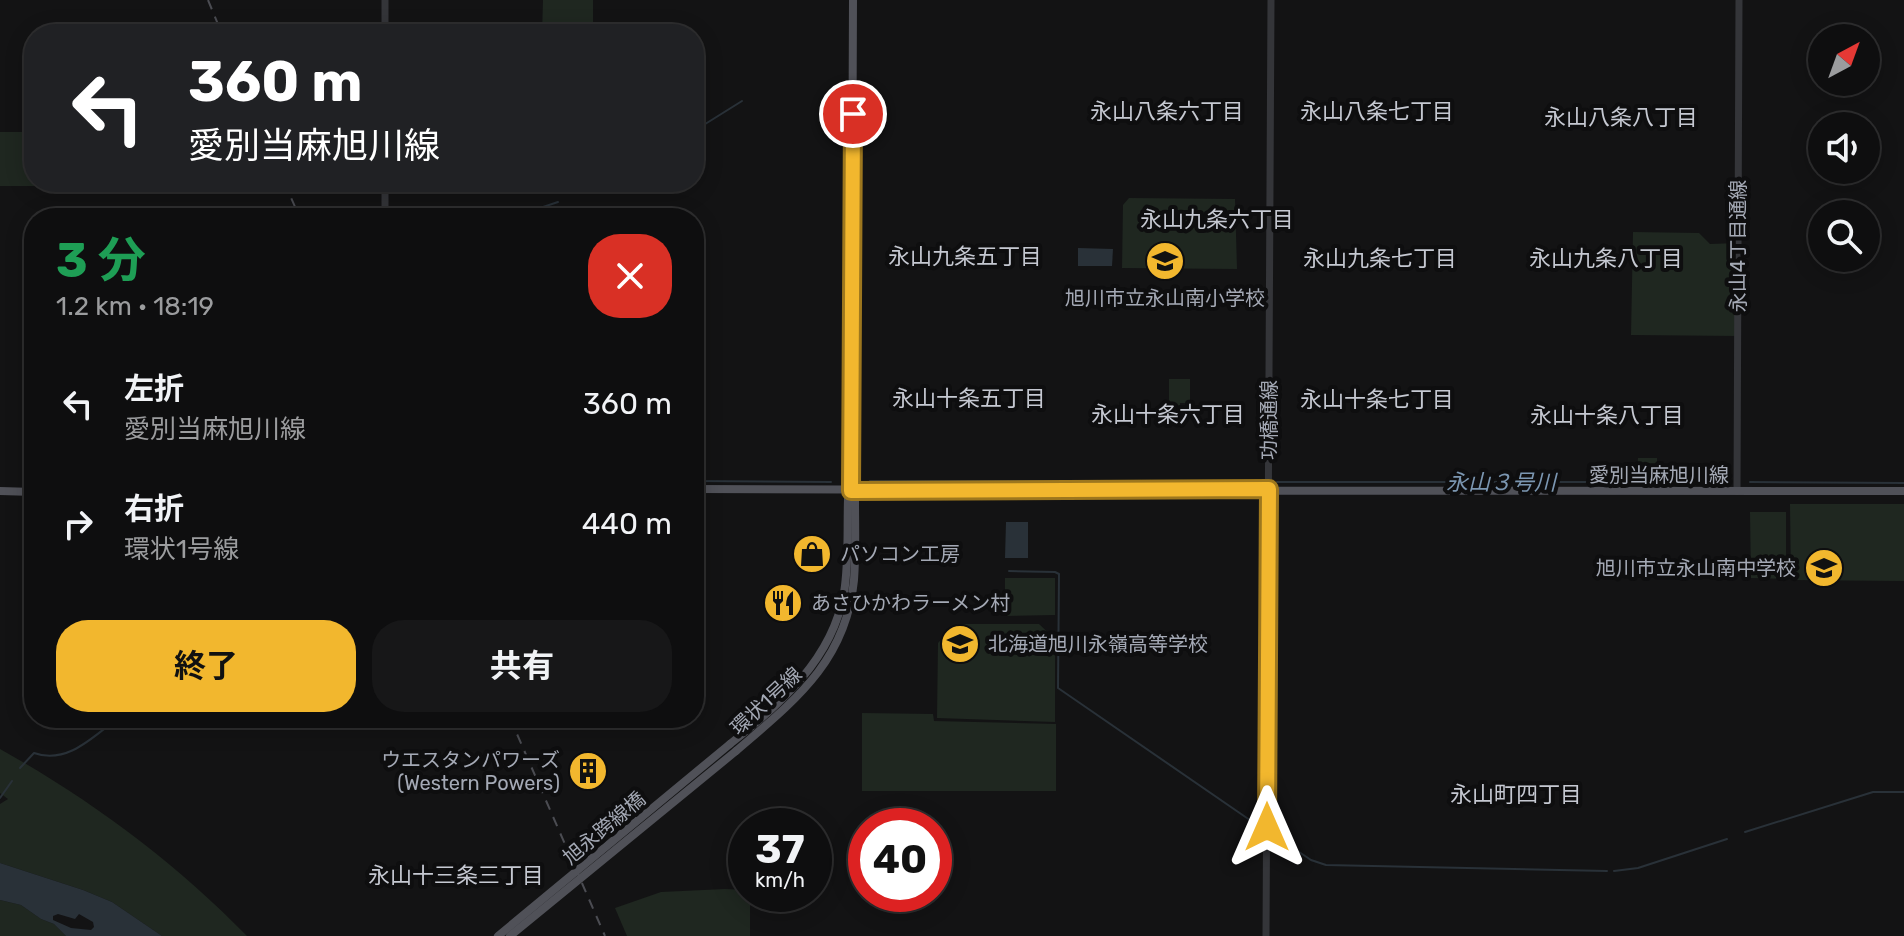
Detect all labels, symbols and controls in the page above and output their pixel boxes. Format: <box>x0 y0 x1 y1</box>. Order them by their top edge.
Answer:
north arrow <box>1808 24 1880 96</box>
map controls <box>1808 24 1880 272</box>
text: 360 m <box>188 49 363 115</box>
icon: left <box>56 56 160 160</box>
pin <box>819 80 887 148</box>
icon: arrive <box>831 92 875 136</box>
district label: 永山八条六丁目 <box>1090 98 1244 125</box>
district label: 永山八条七丁目 <box>1300 98 1454 125</box>
district label: 永山八条八丁目 <box>1544 104 1698 131</box>
button: sound <box>1808 112 1880 184</box>
text: 愛別当麻旭川線 <box>188 124 440 167</box>
street label: 永山4丁目通線 <box>1726 180 1750 312</box>
button: search <box>1808 200 1880 272</box>
district label: 永山九条六丁目 <box>1140 206 1294 233</box>
text: 3 分 <box>56 232 146 289</box>
button: close <box>588 234 672 318</box>
school or university icon: 旭川市立永山南小学校 <box>1144 240 1186 282</box>
district label: 永山九条五丁目 <box>888 243 1042 270</box>
district label: 永山九条七丁目 <box>1303 245 1457 272</box>
district label: 永山九条八丁目 <box>1529 245 1683 272</box>
place label: 旭川市立永山南小学校 <box>1065 286 1265 310</box>
text: 1.2 km · 18:19 <box>56 291 214 322</box>
text: 左折 <box>124 371 184 407</box>
street label: 功橋通線 <box>1257 380 1281 460</box>
icon: left <box>56 382 100 426</box>
district label: 永山十条五丁目 <box>892 385 1046 412</box>
text: 360 m <box>583 386 672 422</box>
district label: 永山十条七丁目 <box>1300 386 1454 413</box>
district label: 永山十条六丁目 <box>1091 401 1245 428</box>
district label: 永山十条八丁目 <box>1530 402 1684 429</box>
text: 愛別当麻旭川線 <box>124 414 306 445</box>
street label: 愛別当麻旭川線 <box>1589 463 1729 487</box>
water label: 永山３号川 <box>1446 469 1558 496</box>
text: 右折 <box>124 491 184 527</box>
icon: right <box>56 502 100 546</box>
text: 440 m <box>582 506 672 542</box>
shop icon: パソコン工房 <box>791 533 833 575</box>
text: 環状1号線 <box>124 534 239 565</box>
place label: パソコン工房 <box>840 542 960 566</box>
school or university icon: 旭川市立永山南中学校 <box>1803 547 1845 589</box>
place label: 旭川市立永山南中学校 <box>1596 556 1796 580</box>
restaurant icon: あさひかわラーメン村 <box>762 582 804 624</box>
place label: あさひかわラーメン村 <box>811 591 1010 615</box>
button: 終了 <box>56 620 356 712</box>
button: 共有 <box>372 620 672 712</box>
school or university icon: 北海道旭川永嶺高等学校 <box>939 623 981 665</box>
place label: 北海道旭川永嶺高等学校 <box>988 632 1208 656</box>
street label: 環状1号線 <box>725 662 807 740</box>
place label: ウエスタンパワーズ (Western Powers) <box>381 748 560 795</box>
building icon: ウエスタンパワーズ (Western Powers) <box>567 750 609 792</box>
district label: 永山町四丁目 <box>1450 781 1582 808</box>
position arrow <box>1225 785 1309 869</box>
street label: 旭永跨線橋 <box>558 787 650 869</box>
speed limit sign: 40 <box>848 808 952 912</box>
text: 37 <box>755 826 805 873</box>
district label: 永山十三条三丁目 <box>368 862 544 889</box>
text: km/h <box>755 868 805 892</box>

